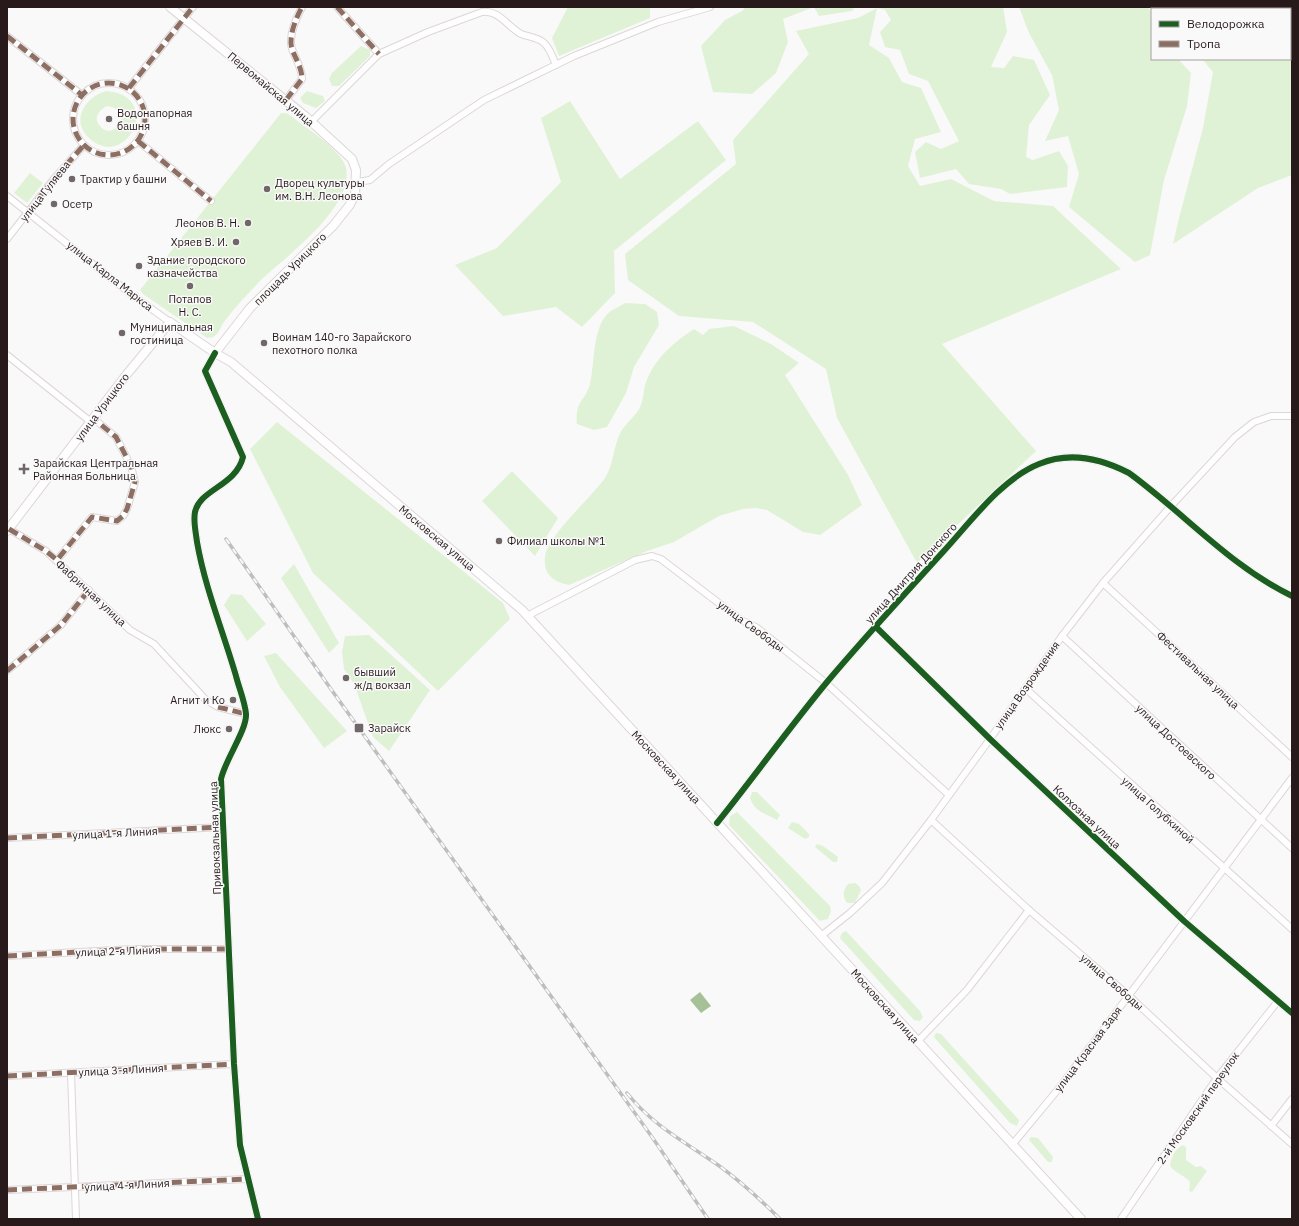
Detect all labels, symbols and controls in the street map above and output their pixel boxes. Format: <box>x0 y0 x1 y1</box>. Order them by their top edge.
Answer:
legend <box>1151 8 1291 60</box>
text: Велодорожка <box>1187 16 1265 31</box>
text: Тропа <box>1187 36 1221 51</box>
street label: Первомайская улица <box>225 49 317 129</box>
place label: Водонапорная башня <box>117 106 192 133</box>
marker: Водонапорная башня <box>104 114 114 124</box>
street label: улица Гуляева <box>17 158 73 224</box>
place label: Трактир у башни <box>80 172 167 186</box>
marker: Трактир у башни <box>67 174 77 184</box>
place label: Дворец культуры им. В.Н. Леонова <box>275 176 365 203</box>
marker: Дворец культуры им. В.Н. Леонова <box>262 184 272 194</box>
place label: Осетр <box>62 197 93 211</box>
marker: Осетр <box>49 199 59 209</box>
place label: Леонов В. Н. <box>176 216 240 230</box>
marker: Леонов В. Н. <box>243 218 253 228</box>
street label: площадь Урицкого <box>251 230 329 308</box>
place label: Хряев В. И. <box>171 235 228 249</box>
marker: Хряев В. И. <box>231 237 241 247</box>
street label: улица Карла Маркса <box>64 238 156 314</box>
place label: Здание городского казначейства <box>147 253 246 280</box>
marker: Здание городского казначейства <box>134 261 144 271</box>
marker: Потапов Н. С. <box>185 281 195 291</box>
place label: Потапов Н. С. <box>168 292 212 319</box>
place label: Муниципальная гостиница <box>130 320 213 347</box>
marker: Муниципальная гостиница <box>117 328 127 338</box>
place label: Воинам 140-го Зарайского пехотного полка <box>272 330 411 357</box>
marker: Воинам 140-го Зарайского пехотного полка <box>259 338 269 348</box>
street label: улица Урицкого <box>72 370 132 444</box>
place label: Зарайская Центральная Районная Больница <box>33 456 158 483</box>
marker: Зарайская Центральная Районная Больница <box>18 463 30 475</box>
street label: Московская улица <box>396 502 478 574</box>
street label: улица Дмитрия Донского <box>862 520 960 626</box>
place label: Филиал школы №1 <box>507 534 606 548</box>
marker: Филиал школы №1 <box>494 536 504 546</box>
street label: Фабричная улица <box>53 557 129 629</box>
street label: улица Свободы <box>715 597 787 655</box>
street label: Фестивальная улица <box>1154 628 1242 712</box>
street label: улица Возрождения <box>991 638 1063 732</box>
place label: бывший ж/д вокзал <box>354 665 411 692</box>
marker: бывший ж/д вокзал <box>341 673 351 683</box>
place label: Агнит и Ко <box>170 693 225 707</box>
marker: Агнит и Ко <box>228 695 238 705</box>
street label: улица Достоевского <box>1133 701 1219 783</box>
place label: Зарайск <box>368 721 411 735</box>
place label: Люкс <box>193 722 221 736</box>
marker: Зарайск <box>353 722 365 734</box>
marker: Люкс <box>224 724 234 734</box>
street label: Московская улица <box>628 727 704 807</box>
street label: улица Голубкиной <box>1119 774 1197 846</box>
street label: Привокзальная улица <box>206 781 224 895</box>
street label: Колхозная улица <box>1050 782 1124 852</box>
street label: улица 1-я Линия <box>72 824 158 842</box>
street label: улица 2-я Линия <box>75 943 161 959</box>
street label: улица Свободы <box>1078 951 1146 1013</box>
street label: Московская улица <box>848 966 922 1046</box>
street label: улица Красная Заря <box>1051 1003 1125 1095</box>
street label: 2-й Московский переулок <box>1154 1049 1242 1167</box>
street label: улица 3-я Линия <box>78 1061 164 1079</box>
street label: улица 4-я Линия <box>84 1176 170 1194</box>

